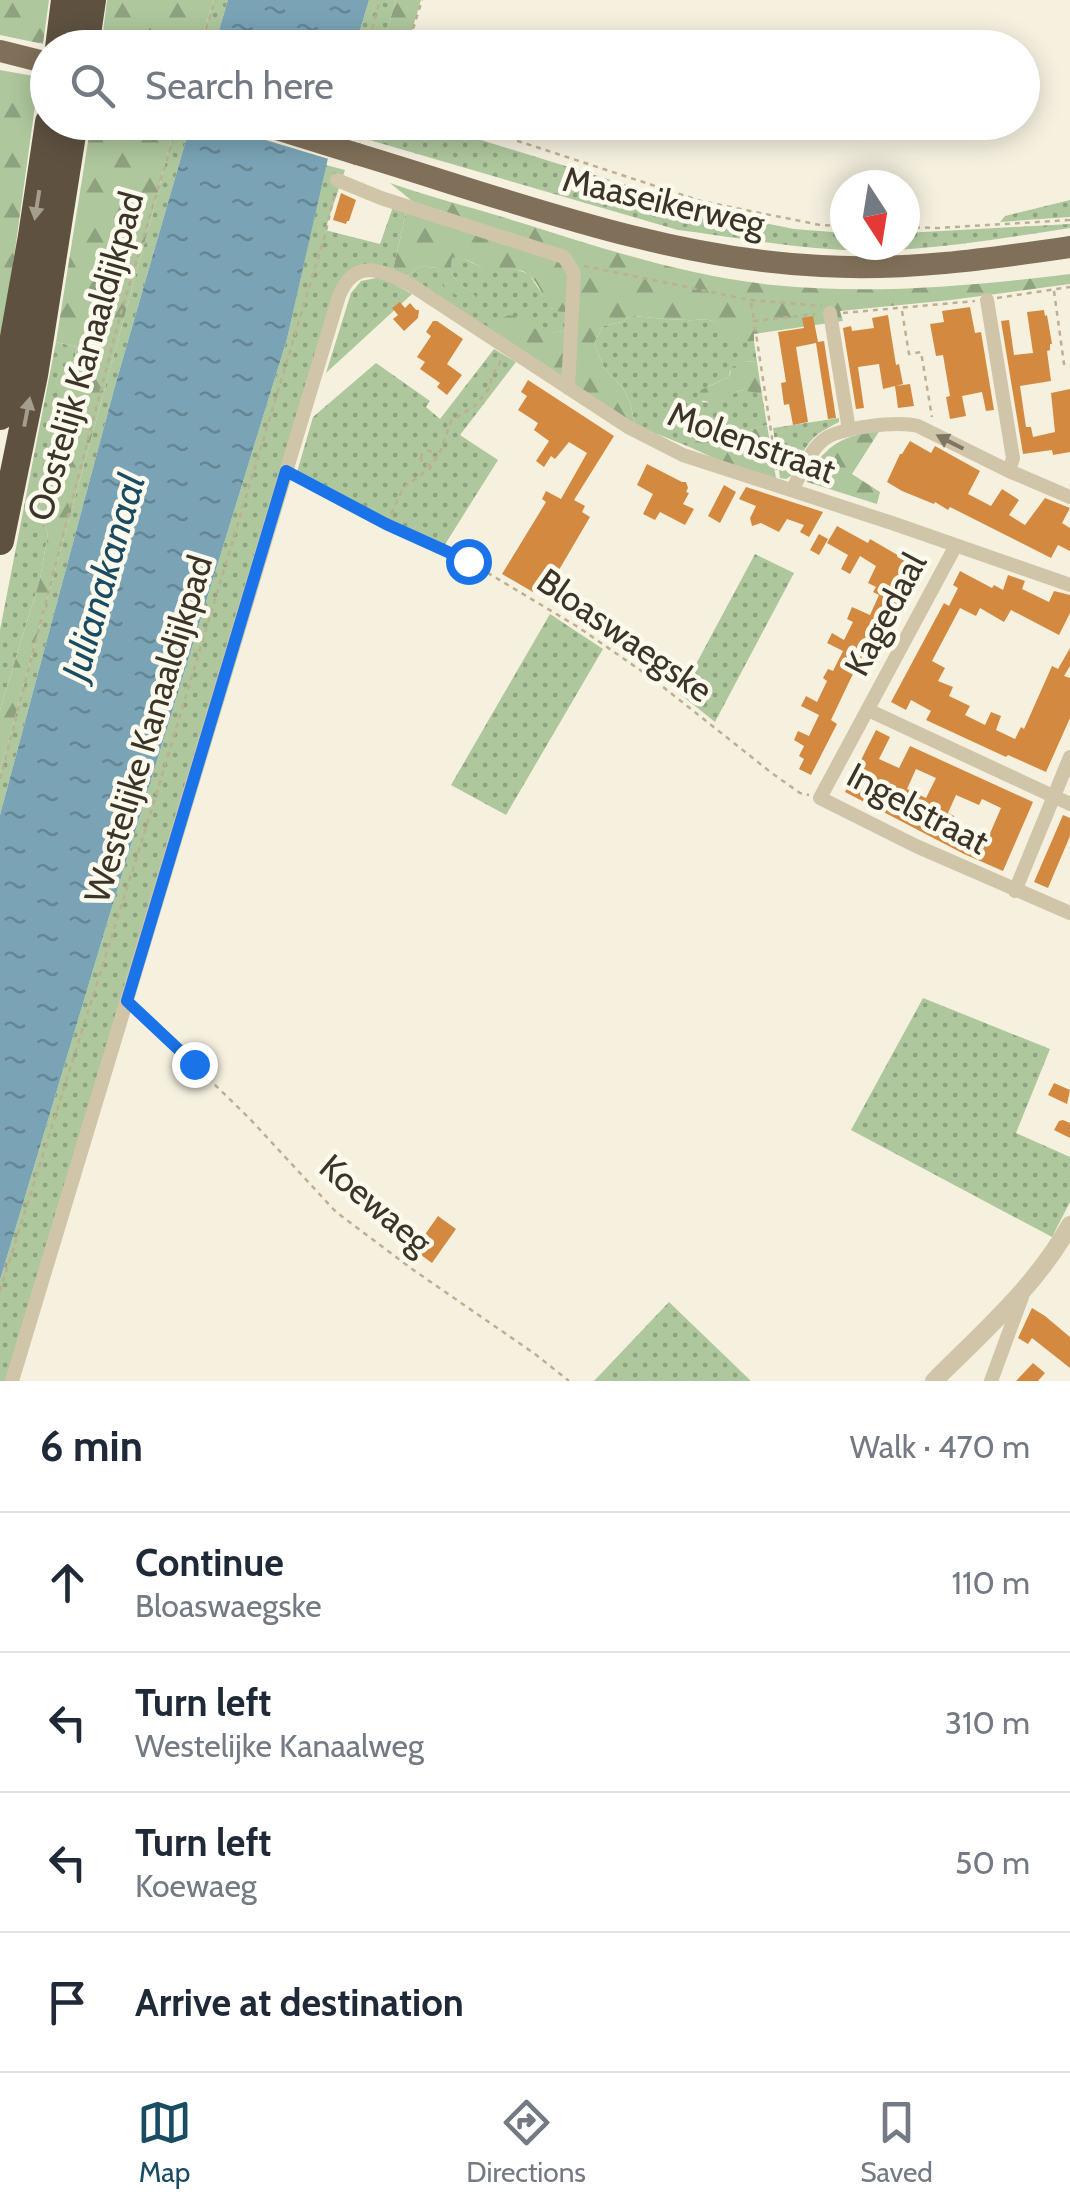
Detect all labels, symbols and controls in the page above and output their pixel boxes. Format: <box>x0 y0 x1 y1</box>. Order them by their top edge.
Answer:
search box <box>30 30 1040 140</box>
icon: search <box>65 58 120 113</box>
text: Search here <box>145 62 334 109</box>
street label: Maaseikerweg <box>559 157 770 245</box>
north arrow <box>830 170 920 260</box>
street label: Oostelijk Kanaaldijkpad <box>17 187 153 525</box>
one-way arrow <box>29 190 45 221</box>
street label: Molenstraat <box>662 392 842 492</box>
one-way arrow <box>19 396 35 427</box>
one-way arrow <box>935 434 964 451</box>
water label: Julianakanaal <box>50 468 155 688</box>
route start <box>446 539 492 585</box>
street label: Kagedaal <box>835 544 936 683</box>
street label: Westelijke Kanaaldijkpad <box>75 550 221 908</box>
street label: Bloaswaegske <box>529 559 721 711</box>
street label: Ingelstraat <box>840 753 996 863</box>
route end <box>172 1042 218 1088</box>
street label: Koewaeg <box>311 1145 441 1264</box>
text: 6 min <box>40 1420 143 1472</box>
text: Walk · 470 m <box>850 1427 1030 1466</box>
text: Continue <box>135 1539 284 1586</box>
icon: ahead <box>40 1555 95 1610</box>
text: 110 m <box>952 1563 1030 1602</box>
text: Bloaswaegske <box>135 1586 322 1625</box>
text: Turn left <box>135 1679 271 1726</box>
icon: left <box>40 1695 95 1750</box>
text: 310 m <box>945 1703 1030 1742</box>
text: Westelijke Kanaalweg <box>135 1726 424 1765</box>
text: Turn left <box>135 1819 271 1866</box>
icon: left <box>40 1835 95 1890</box>
text: 50 m <box>955 1843 1030 1882</box>
text: Koewaeg <box>135 1866 257 1905</box>
icon: arrive <box>40 1975 95 2030</box>
text: Arrive at destination <box>135 1979 464 2026</box>
tab: Map <box>137 2095 192 2189</box>
tab: Directions <box>466 2095 586 2189</box>
tab: Saved <box>860 2095 933 2189</box>

